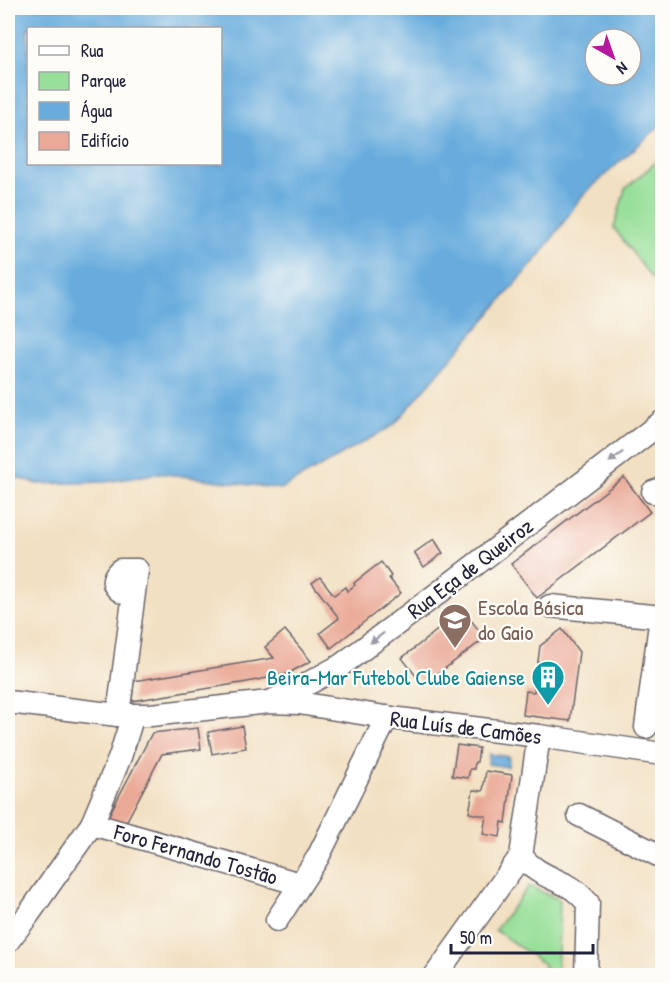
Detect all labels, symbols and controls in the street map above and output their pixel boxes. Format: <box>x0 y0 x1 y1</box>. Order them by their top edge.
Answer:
legend <box>27 27 222 165</box>
north arrow <box>583 27 643 87</box>
text: Rua <box>81 38 103 63</box>
text: N <box>612 57 633 80</box>
text: Parque <box>81 68 126 93</box>
text: Água <box>81 98 112 123</box>
text: Edifício <box>81 128 129 153</box>
one-way arrow <box>608 451 624 464</box>
street label: Rua Eça de Queiroz <box>401 511 539 625</box>
place label: Escola Básica do Gaio <box>478 592 584 647</box>
school or university icon: Escola Básica do Gaio <box>437 602 473 649</box>
one-way arrow <box>369 632 384 644</box>
building icon: Beira-Mar Futebol Clube Gaiense <box>530 659 566 706</box>
place label: Beira-Mar Futebol Clube Gaiense <box>267 662 525 692</box>
street label: Rua Luís de Camões <box>389 703 543 751</box>
street label: Foro Fernando Tostão <box>110 816 281 892</box>
scale bar <box>451 917 594 955</box>
text: 50 m <box>460 925 492 950</box>

